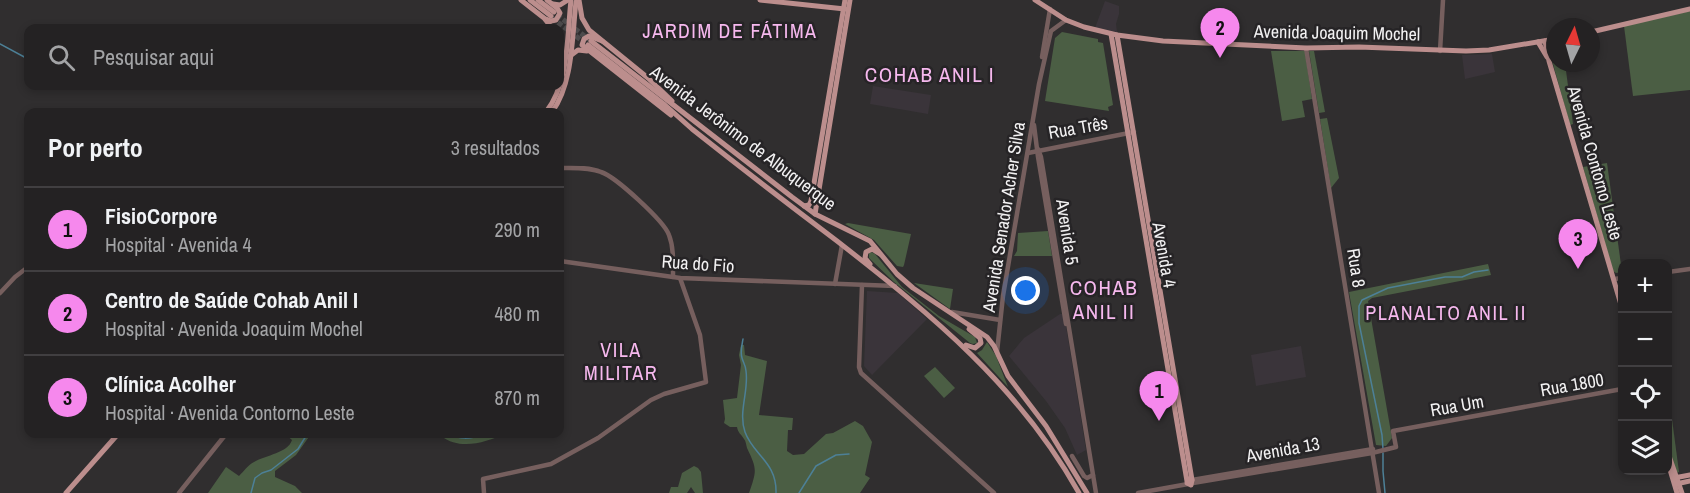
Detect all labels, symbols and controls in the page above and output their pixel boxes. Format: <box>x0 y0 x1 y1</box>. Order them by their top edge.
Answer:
pin: 2 <box>1200 8 1240 58</box>
district label: JARDIM DE FÁTIMA <box>643 17 817 44</box>
north arrow <box>1546 18 1600 72</box>
street label: Avenida Joaquim Mochel <box>1253 19 1420 46</box>
search box <box>24 24 564 90</box>
icon: search <box>45 41 78 74</box>
text: Pesquisar aqui <box>93 42 214 72</box>
street label: Avenida Jerônimo de Albuquerque <box>644 59 841 216</box>
district label: COHAB ANIL I <box>865 60 995 89</box>
street label: Avenida Contorno Leste <box>1561 82 1629 243</box>
street label: Rua Três <box>1046 110 1110 145</box>
street label: Avenida Senador Acher Silva <box>976 120 1031 315</box>
text: Por perto <box>48 130 143 165</box>
text: 3 resultados <box>451 134 540 161</box>
street label: Avenida 5 <box>1050 196 1085 267</box>
text: FisioCorpore <box>105 201 217 231</box>
text: 1 <box>63 216 72 243</box>
text: 290 m <box>494 216 540 243</box>
street label: Avenida 4 <box>1146 219 1183 290</box>
pin: 3 <box>1558 220 1598 269</box>
text: Hospital · Avenida 4 <box>105 231 252 258</box>
street label: Rua 8 <box>1341 247 1372 289</box>
street label: Rua do Fio <box>661 248 735 279</box>
map controls <box>1618 259 1672 475</box>
button: + <box>1618 259 1672 313</box>
district label: COHAB ANIL II <box>1070 273 1138 326</box>
your location <box>1011 276 1040 305</box>
text: Centro de Saúde Cohab Anil I <box>105 285 358 315</box>
district label: PLANALTO ANIL II <box>1365 299 1527 326</box>
text: 2 <box>63 300 72 327</box>
text: 480 m <box>494 300 540 327</box>
button: − <box>1618 313 1672 367</box>
text: Hospital · Avenida Joaquim Mochel <box>105 315 363 342</box>
district label: VILA MILITAR <box>584 336 658 386</box>
street label: Rua 1800 <box>1538 367 1606 402</box>
button: locate <box>1618 367 1672 421</box>
text: Clínica Acolher <box>105 369 236 399</box>
pin: 1 <box>1140 372 1178 421</box>
text: 3 <box>63 384 72 411</box>
text: 870 m <box>494 384 540 411</box>
street label: Rua Um <box>1428 388 1486 423</box>
text: Hospital · Avenida Contorno Leste <box>105 399 355 426</box>
button: layers <box>1618 421 1672 475</box>
street label: Avenida 13 <box>1243 431 1322 468</box>

